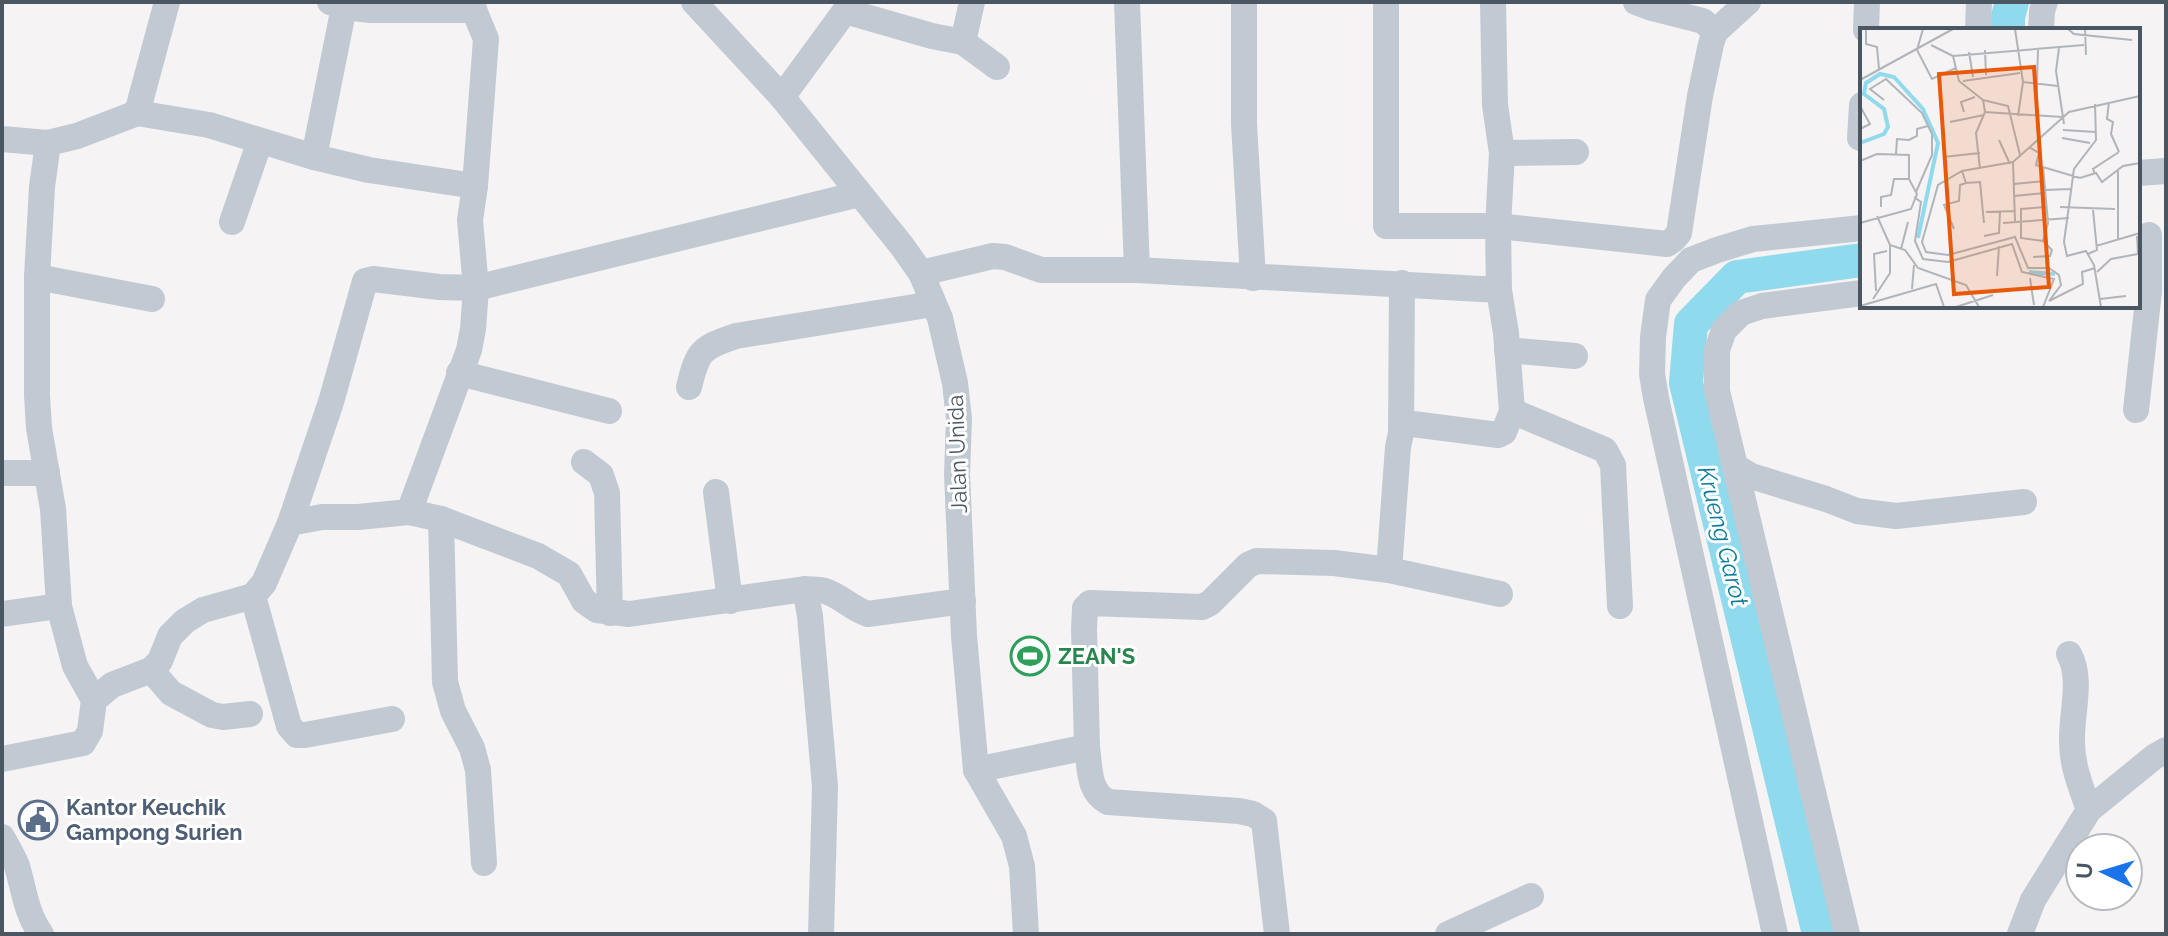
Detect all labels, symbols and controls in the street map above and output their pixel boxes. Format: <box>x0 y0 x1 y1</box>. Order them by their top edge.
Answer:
inset map <box>1860 28 2140 308</box>
street label: Jalan Unida <box>942 394 972 514</box>
water label: Krueng Garot <box>1692 463 1754 609</box>
sports icon: ZEAN'S <box>1009 635 1051 677</box>
place label: ZEAN'S <box>1058 643 1135 669</box>
place label: Kantor Keuchik Gampong Surien <box>66 794 242 845</box>
public building icon: Kantor Keuchik Gampong Surien <box>17 799 59 841</box>
north arrow <box>2064 832 2144 912</box>
text: U <box>2071 861 2098 880</box>

